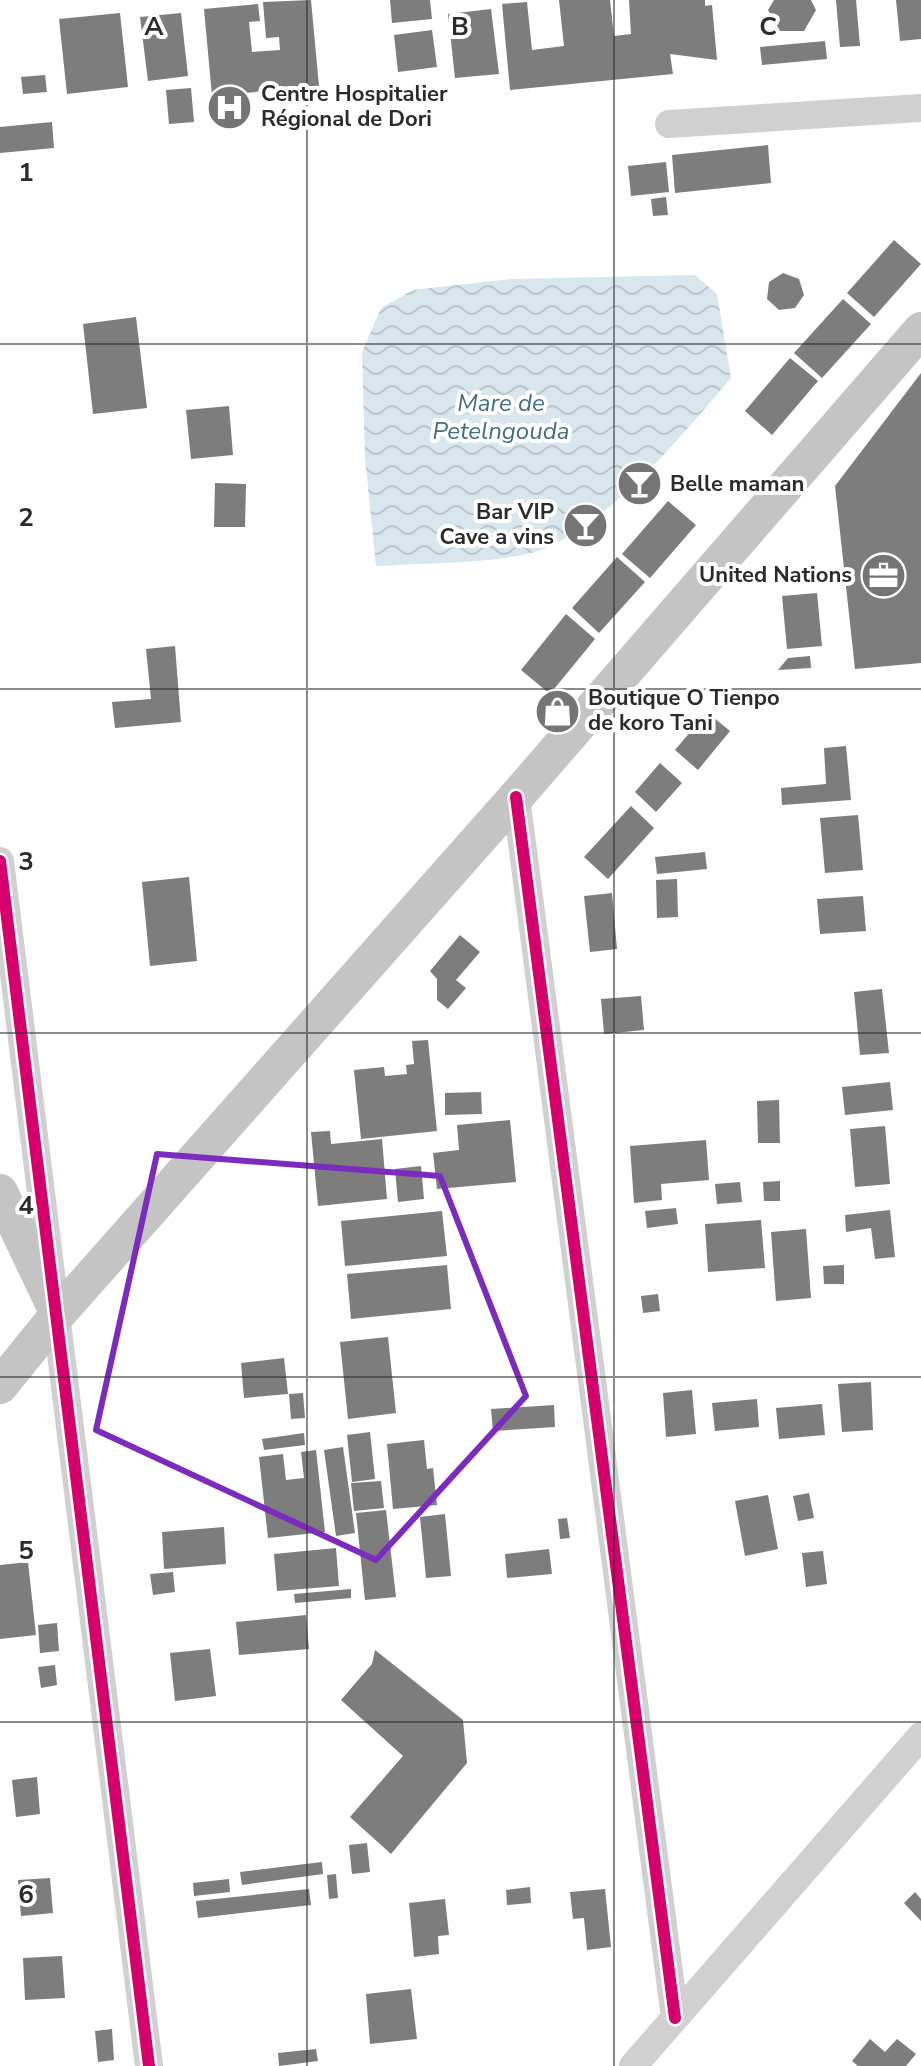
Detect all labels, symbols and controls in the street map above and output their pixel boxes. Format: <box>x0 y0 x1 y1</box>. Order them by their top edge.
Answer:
text: A <box>144 9 164 44</box>
text: B <box>451 9 469 44</box>
text: C <box>759 9 777 44</box>
place label: Centre Hospitalier Régional de Dori <box>261 79 448 134</box>
hospital icon: Centre Hospitalier Régional de Dori <box>206 83 254 131</box>
text: 1 <box>18 155 34 190</box>
water label: Mare de Petelngouda <box>433 387 569 447</box>
bar icon: Belle maman <box>615 460 663 508</box>
place label: Belle maman <box>670 469 804 499</box>
place label: Bar VIP Cave a vins <box>440 497 554 552</box>
text: 2 <box>18 500 34 535</box>
bar icon: Bar VIP Cave a vins <box>561 501 609 549</box>
office icon: United Nations <box>859 551 907 599</box>
place label: United Nations <box>699 560 852 590</box>
place label: Boutique O Tienpo de koro Tani <box>588 683 780 738</box>
shop icon: Boutique O Tienpo de koro Tani <box>533 687 581 735</box>
text: 3 <box>18 844 34 879</box>
text: 4 <box>18 1188 34 1223</box>
text: 5 <box>18 1533 34 1568</box>
text: 6 <box>18 1877 34 1912</box>

